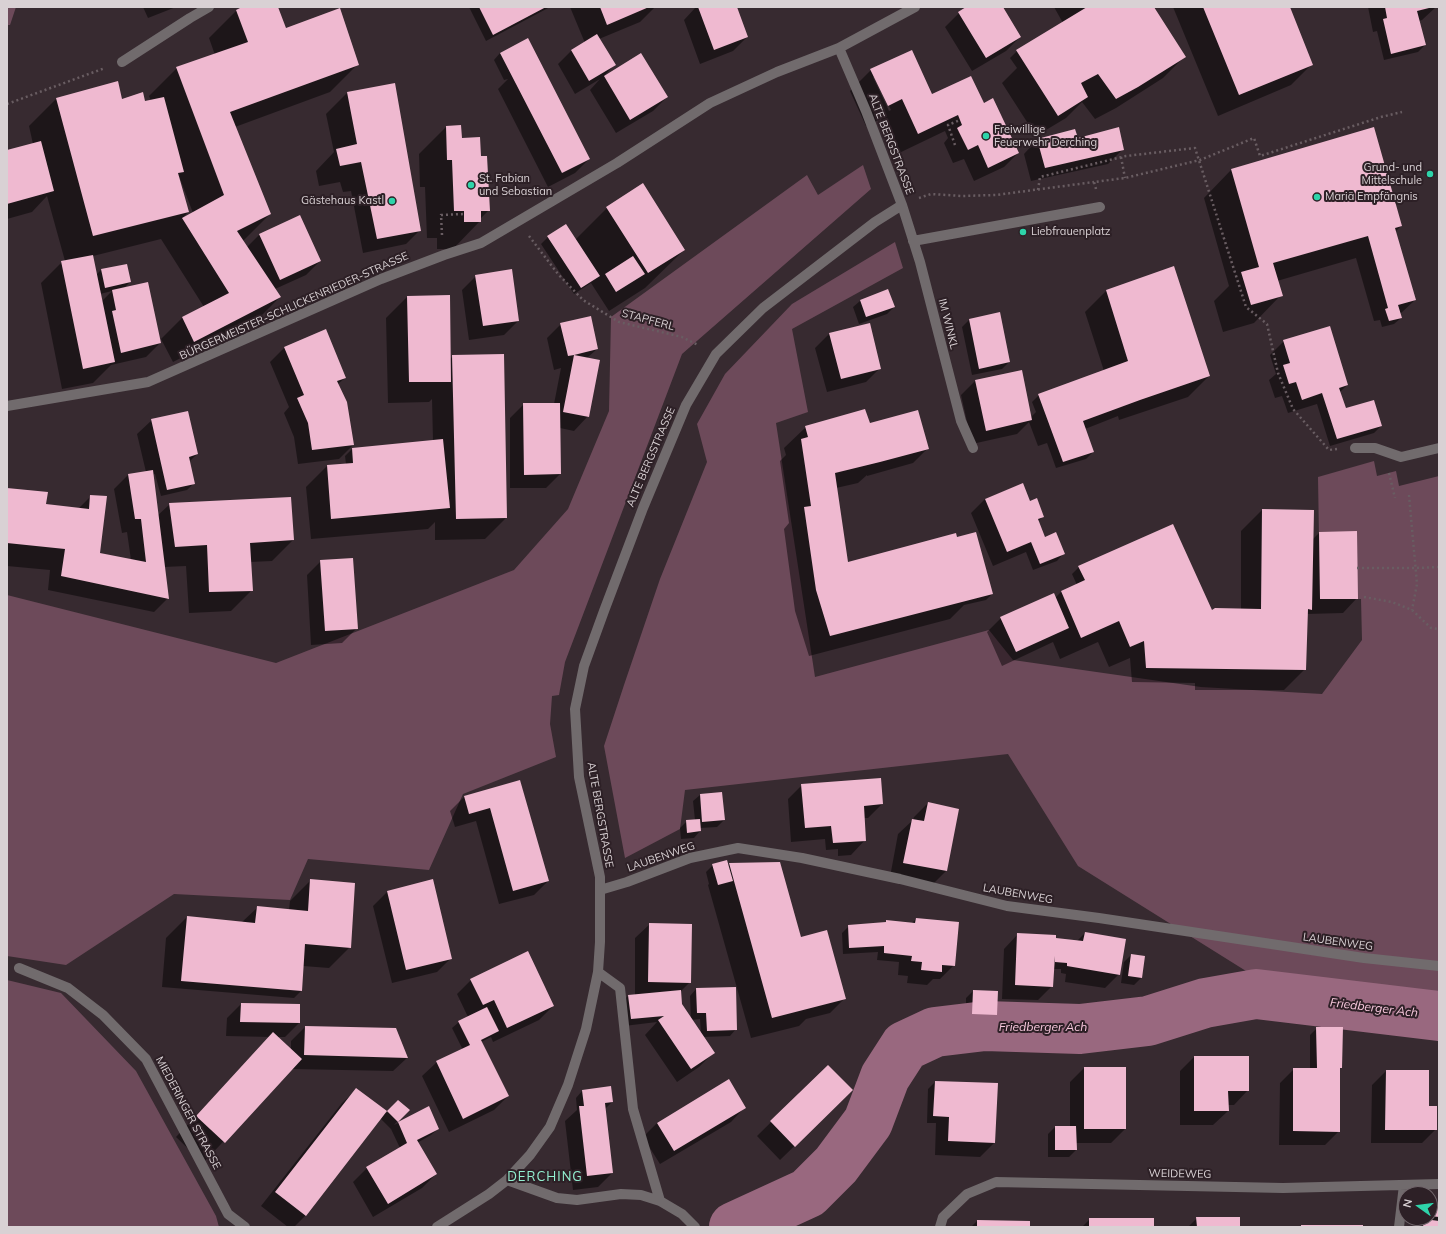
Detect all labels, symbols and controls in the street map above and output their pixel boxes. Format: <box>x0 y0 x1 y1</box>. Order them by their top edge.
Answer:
street label: ALTE BERGSTRASSE <box>866 92 916 196</box>
place label: Freiwillige Feuerwehr Derching <box>994 123 1097 149</box>
marker: Freiwillige Feuerwehr Derching <box>981 131 991 141</box>
place label: Grund- und Mittelschule <box>1362 161 1422 187</box>
marker: Grund- und Mittelschule <box>1425 169 1435 179</box>
place label: St. Fabian und Sebastian <box>479 172 552 198</box>
marker: St. Fabian und Sebastian <box>466 180 476 190</box>
place label: Mariä Empfängnis <box>1325 190 1418 204</box>
marker: Mariä Empfängnis <box>1312 192 1322 202</box>
place label: Gästehaus Kastl <box>301 194 384 208</box>
marker: Gästehaus Kastl <box>387 196 397 206</box>
place label: Liebfrauenplatz <box>1031 225 1111 239</box>
marker: Liebfrauenplatz <box>1018 227 1028 237</box>
street label: BÜRGERMEISTER-SCHLICKENRIEDER-STRASSE <box>178 249 410 363</box>
street label: IM WINKL <box>935 297 961 351</box>
street label: STAPFERL <box>620 307 676 333</box>
street label: ALTE BERGSTRASSE <box>624 405 678 509</box>
street label: ALTE BERGSTRASSE <box>584 761 616 869</box>
street label: LAUBENWEG <box>625 839 697 875</box>
street label: LAUBENWEG <box>982 881 1054 907</box>
street label: LAUBENWEG <box>1302 931 1374 953</box>
water label: Friedberger Ach <box>1329 995 1419 1021</box>
water label: Friedberger Ach <box>999 1020 1087 1034</box>
street label: MIEDERINGER STRASSE <box>153 1054 223 1172</box>
street label: WEIDEWEG <box>1148 1167 1212 1181</box>
district label: DERCHING <box>507 1169 583 1185</box>
north arrow <box>1398 1186 1438 1226</box>
text: N <box>1400 1198 1415 1209</box>

